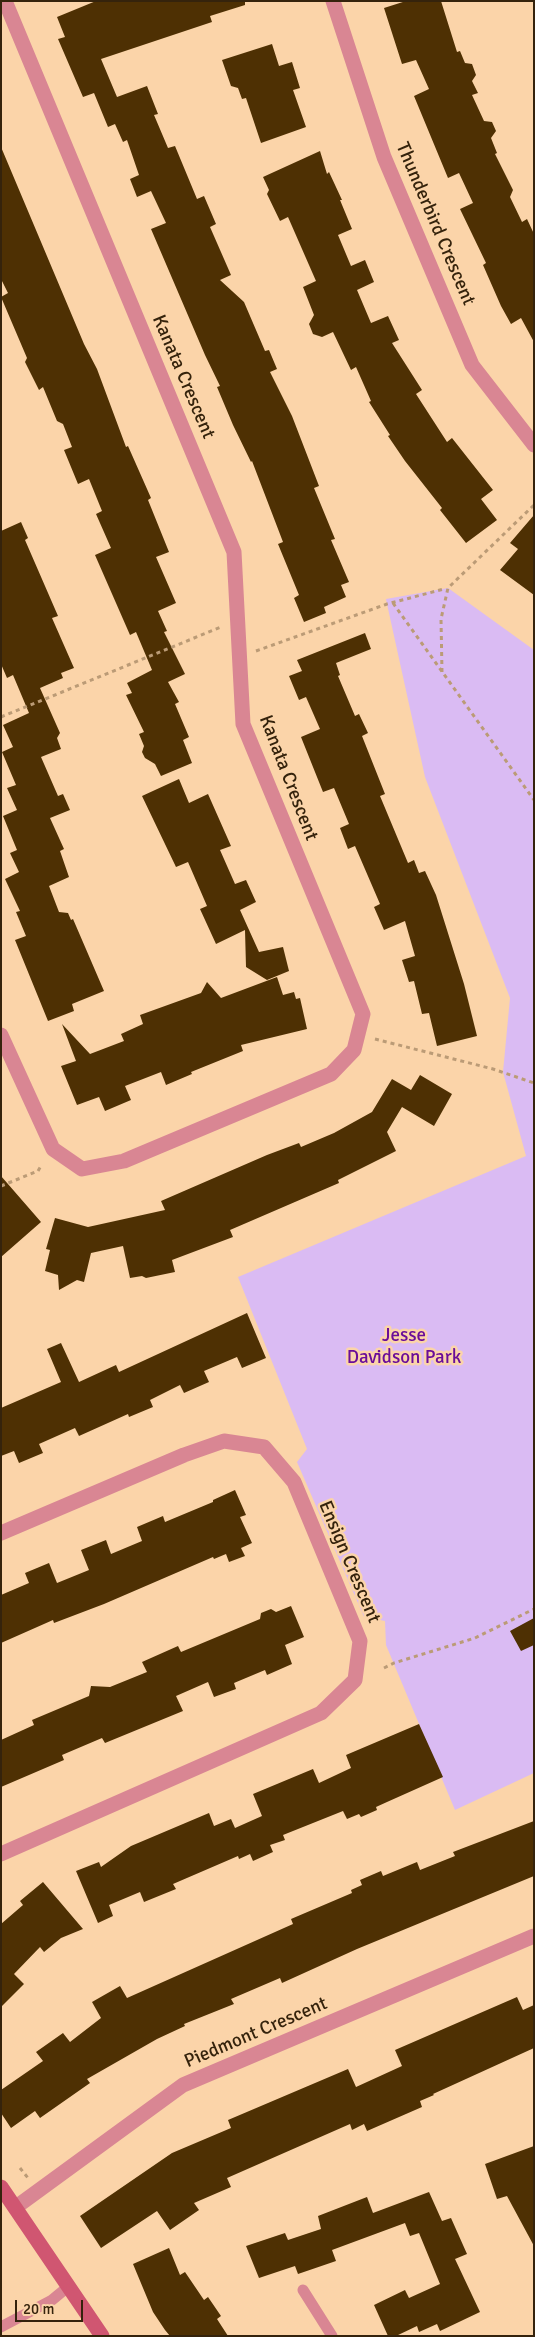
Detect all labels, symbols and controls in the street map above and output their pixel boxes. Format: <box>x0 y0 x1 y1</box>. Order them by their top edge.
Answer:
street label: Thunderbird Crescent <box>390 139 480 309</box>
street label: Kanata Crescent <box>147 312 219 442</box>
street label: Kanata Crescent <box>254 712 322 844</box>
park label: Jesse Davidson Park <box>347 1325 461 1369</box>
street label: Ensign Crescent <box>313 1497 385 1627</box>
street label: Piedmont Crescent <box>181 1993 331 2073</box>
scale bar <box>18 2290 85 2322</box>
text: 20 m <box>23 2300 54 2318</box>

